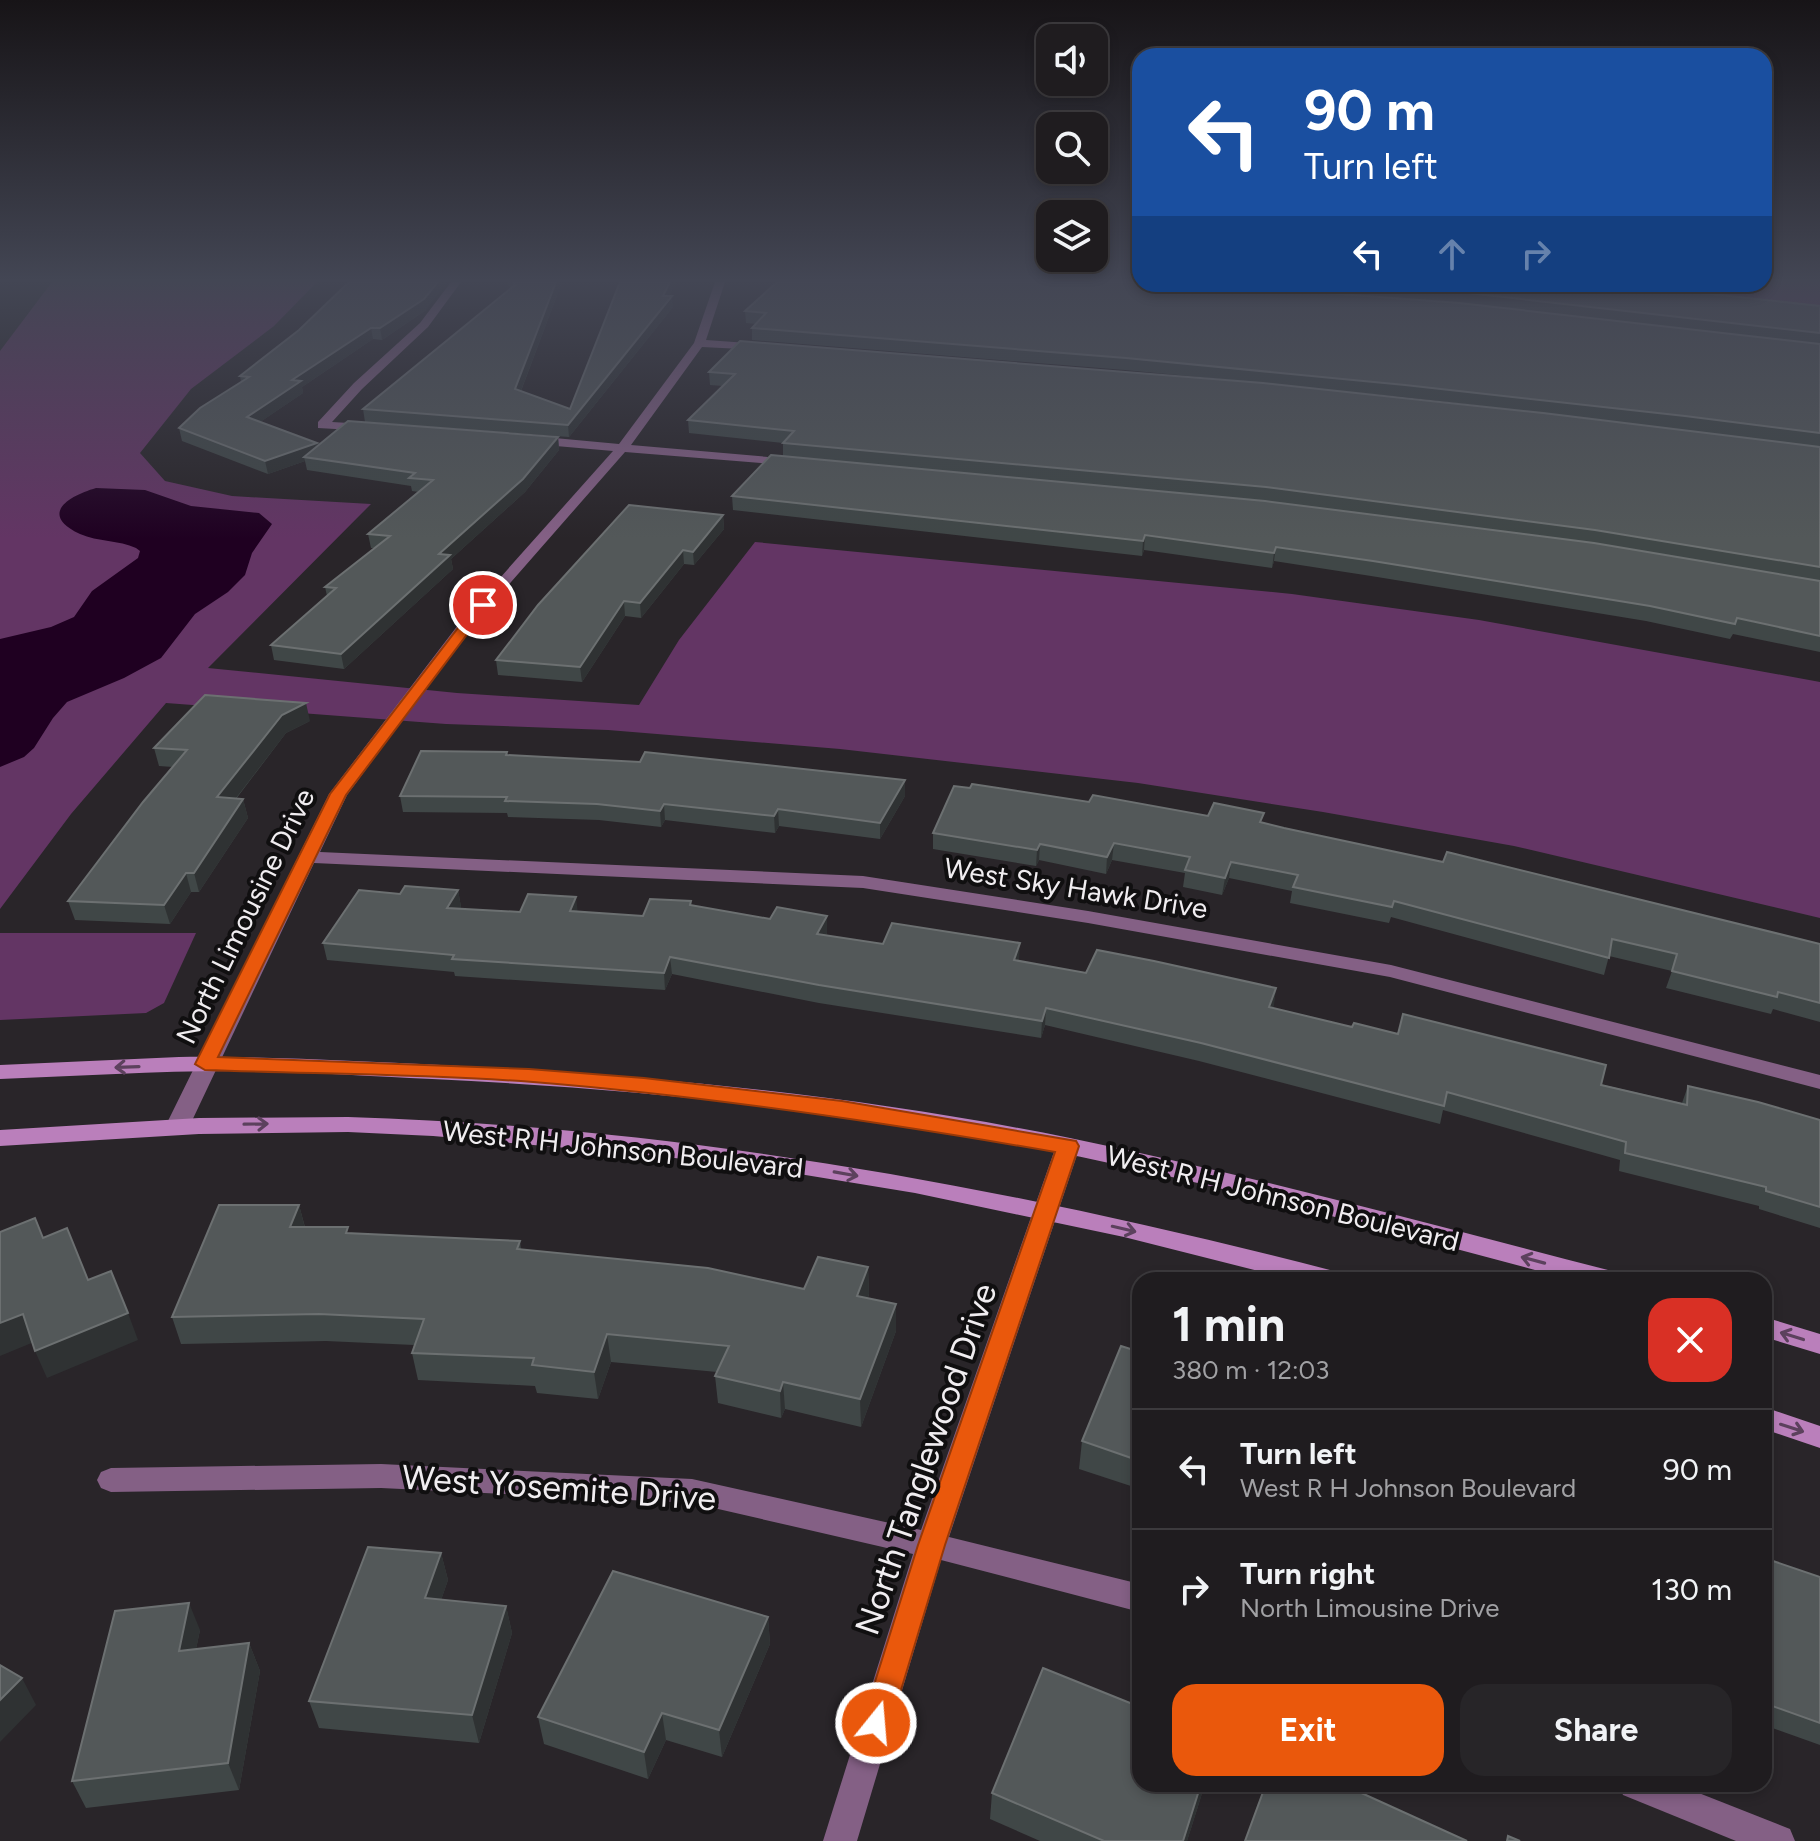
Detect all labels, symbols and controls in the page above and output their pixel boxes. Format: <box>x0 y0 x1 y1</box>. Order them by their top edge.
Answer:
map controls <box>1036 24 1108 272</box>
button: sound <box>1036 24 1108 96</box>
text: 90 m <box>1304 77 1435 144</box>
icon: left <box>1172 80 1276 184</box>
button: search <box>1036 112 1108 184</box>
text: Turn left <box>1304 145 1438 188</box>
button: layers <box>1036 200 1108 272</box>
icon: left <box>1346 232 1390 276</box>
icon: ahead <box>1430 232 1474 276</box>
icon: right <box>1514 232 1558 276</box>
pin <box>449 571 517 639</box>
icon: arrive <box>461 583 505 627</box>
street label: North Limousine Drive <box>168 783 322 1049</box>
street label: West Sky Hawk Drive <box>942 850 1210 926</box>
one-way arrow <box>114 1059 141 1074</box>
street label: West R H Johnson Boulevard <box>441 1113 805 1185</box>
one-way arrow <box>242 1117 269 1132</box>
street label: West R H Johnson Boulevard <box>1103 1138 1463 1258</box>
one-way arrow <box>833 1168 859 1183</box>
one-way arrow <box>1110 1222 1136 1237</box>
one-way arrow <box>1520 1252 1546 1267</box>
street label: North Tanglewood Drive <box>847 1278 1005 1640</box>
text: 1 min <box>1172 1295 1285 1353</box>
button: close <box>1648 1298 1732 1382</box>
one-way arrow <box>1780 1328 1805 1342</box>
text: 380 m · 12:03 <box>1172 1354 1329 1386</box>
one-way arrow <box>1779 1421 1804 1436</box>
text: Turn left <box>1240 1435 1357 1472</box>
icon: left <box>1172 1447 1216 1491</box>
text: 90 m <box>1663 1451 1732 1488</box>
street label: West Yosemite Drive <box>401 1457 717 1519</box>
text: West R H Johnson Boulevard <box>1240 1472 1576 1504</box>
text: Turn right <box>1240 1555 1375 1592</box>
icon: right <box>1172 1567 1216 1611</box>
text: 130 m <box>1651 1571 1732 1608</box>
text: North Limousine Drive <box>1240 1592 1499 1624</box>
position arrow <box>834 1681 918 1765</box>
button: Exit <box>1172 1684 1444 1776</box>
button: Share <box>1460 1684 1732 1776</box>

